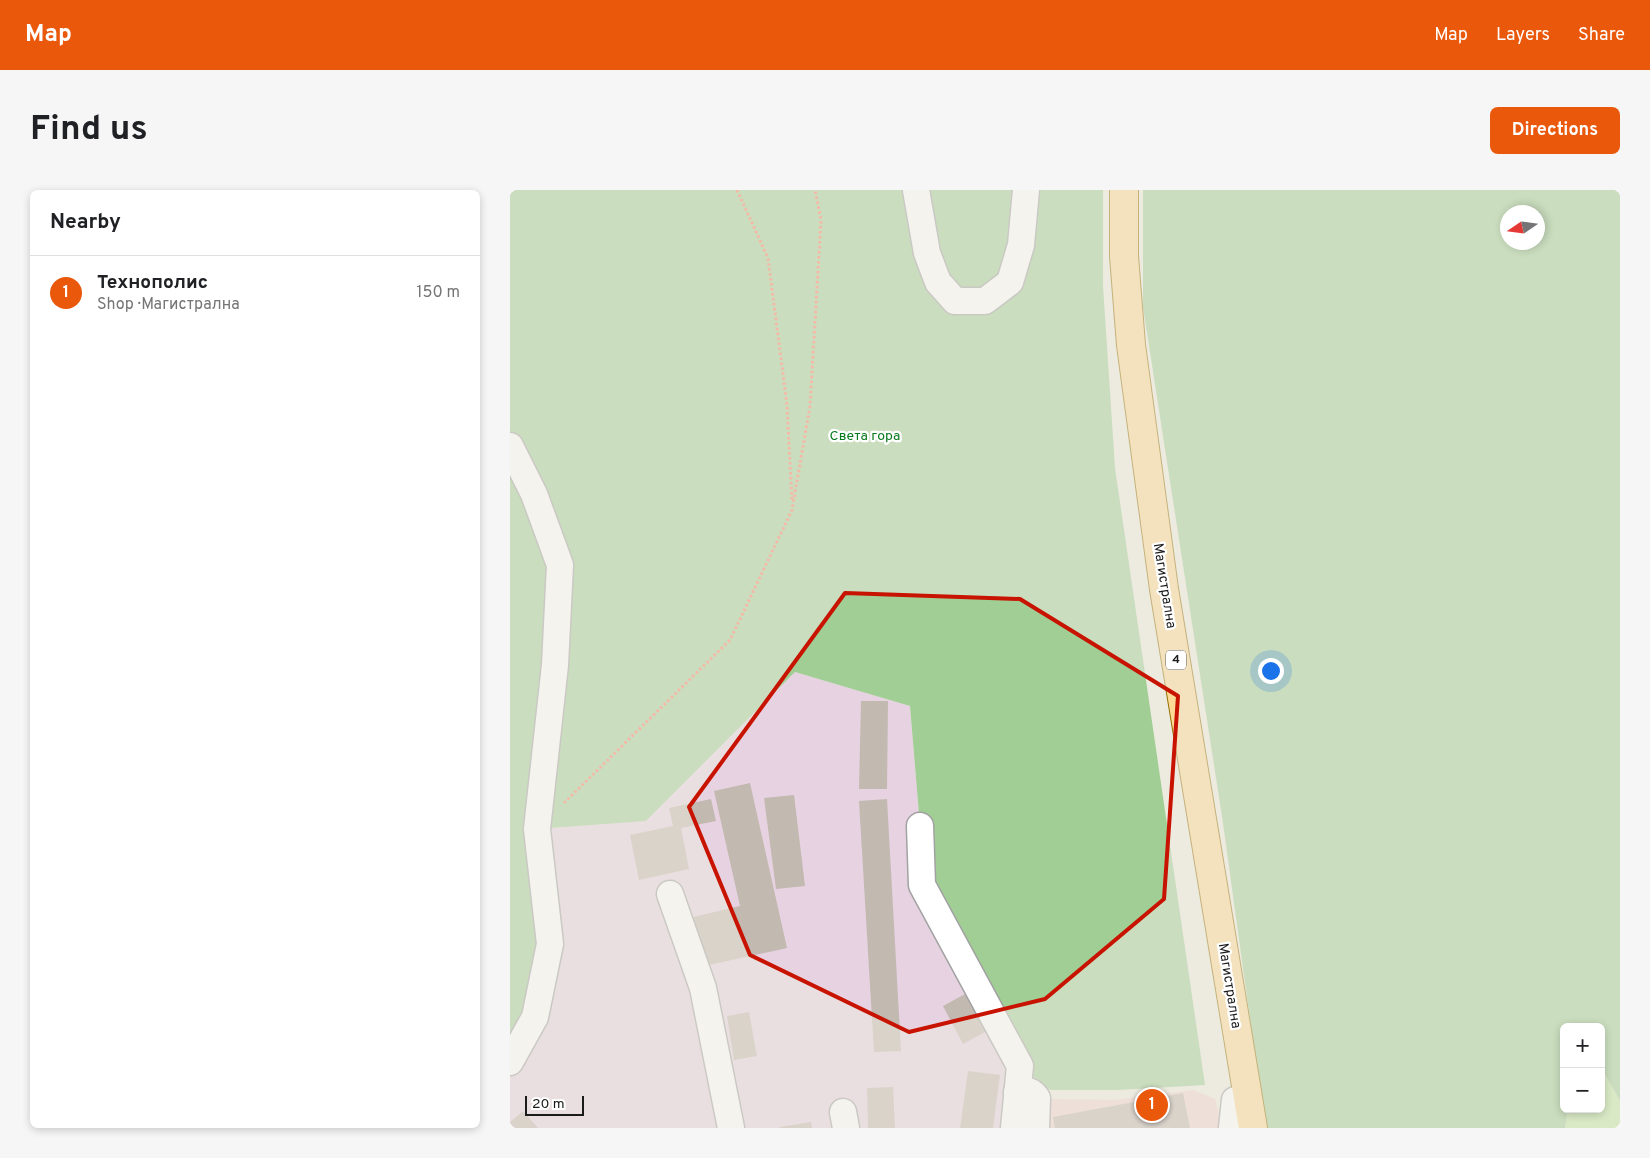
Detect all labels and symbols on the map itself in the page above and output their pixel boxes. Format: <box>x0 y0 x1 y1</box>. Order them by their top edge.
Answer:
north arrow <box>1500 205 1545 250</box>
park label: Света гора <box>830 428 900 445</box>
street label: Магистрална <box>1149 542 1179 630</box>
road number: 4 <box>1166 650 1186 670</box>
your location <box>1258 658 1284 684</box>
street label: Магистрална <box>1214 942 1244 1030</box>
pin: 1 <box>1136 1086 1168 1124</box>
scale bar <box>525 1093 584 1116</box>

